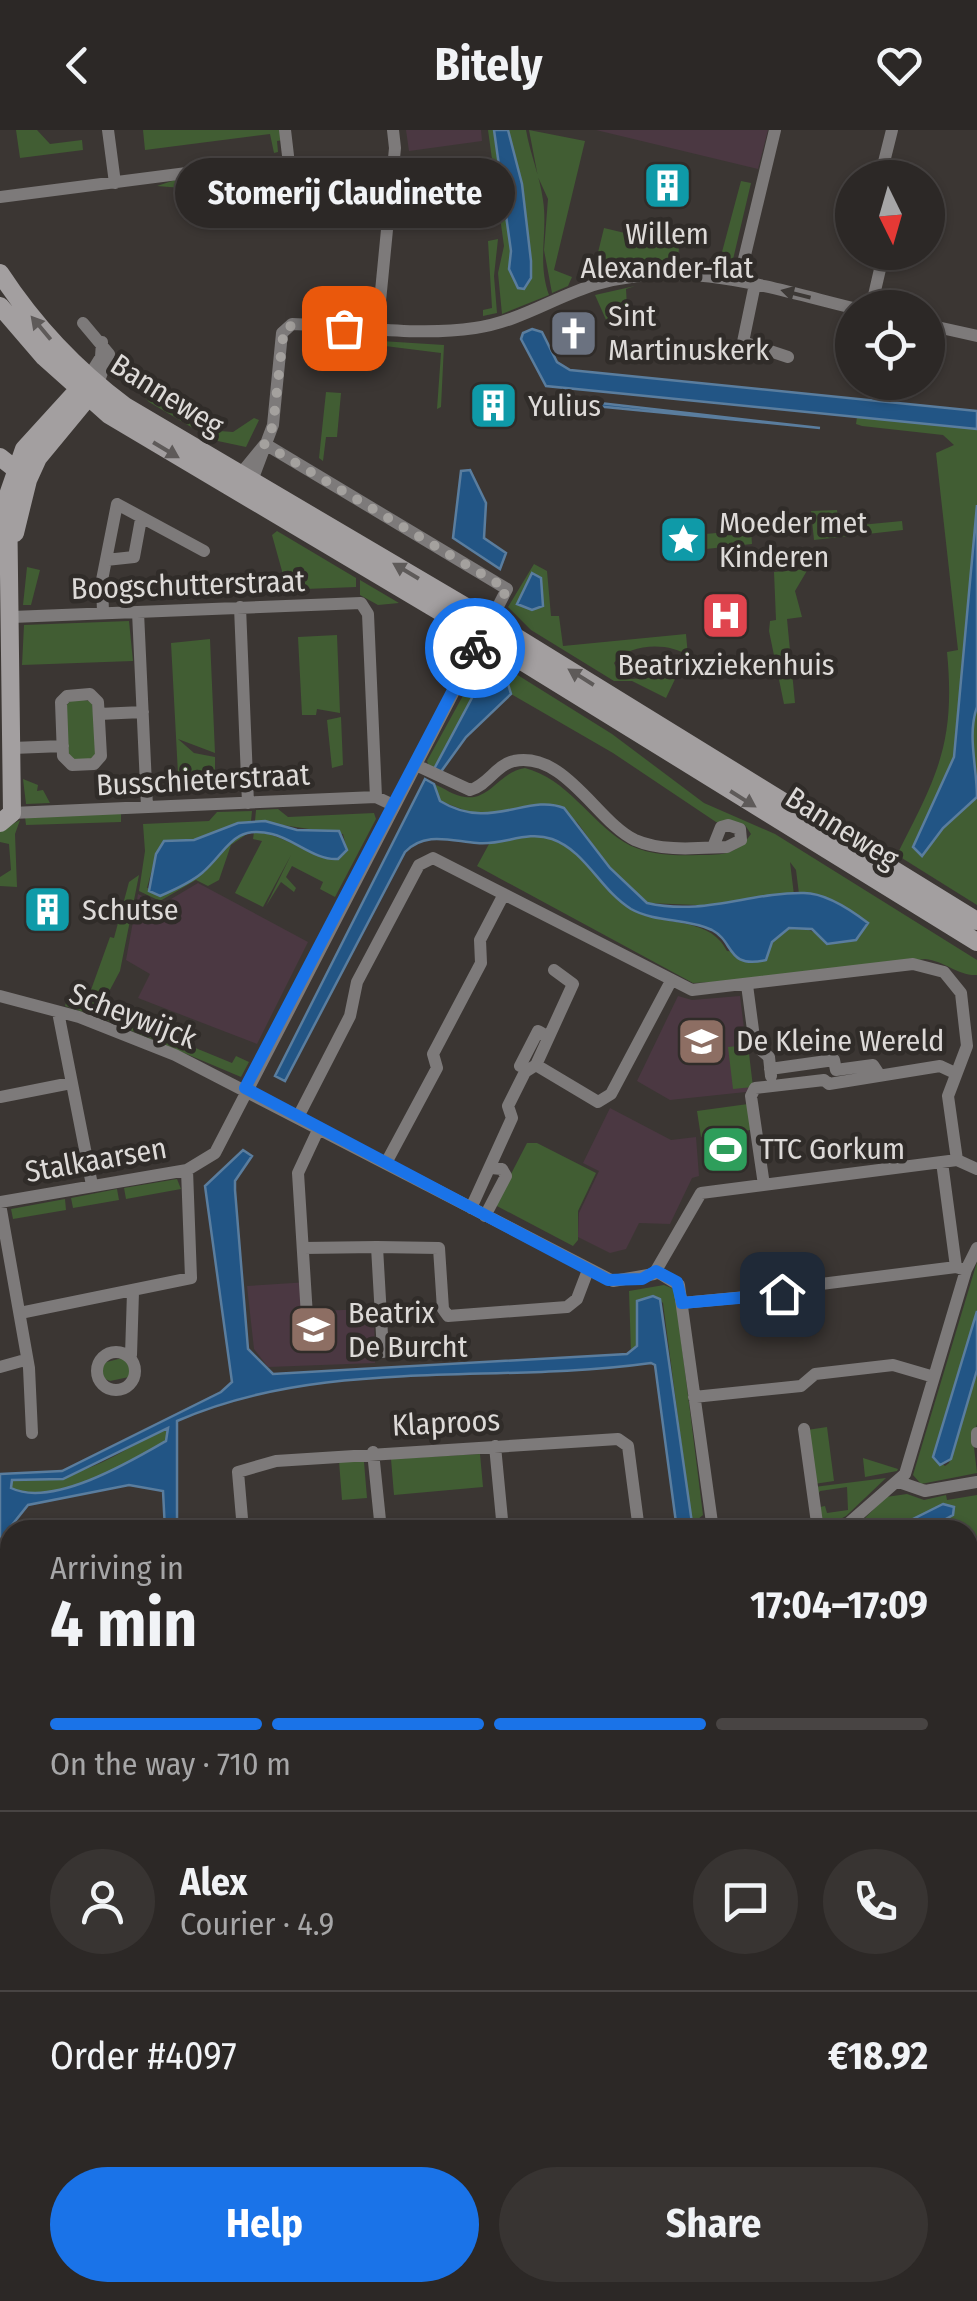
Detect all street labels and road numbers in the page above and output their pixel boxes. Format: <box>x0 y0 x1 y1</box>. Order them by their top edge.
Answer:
street label: Banneweg <box>104 346 231 444</box>
street label: Boogschutterstraat <box>70 563 306 607</box>
street label: Busschieterstraat <box>95 756 311 804</box>
street label: Banneweg <box>779 779 906 877</box>
street label: Scheywijck <box>64 975 202 1057</box>
street label: Stalkaarsen <box>22 1130 170 1190</box>
street label: Klaproos <box>391 1402 501 1444</box>

